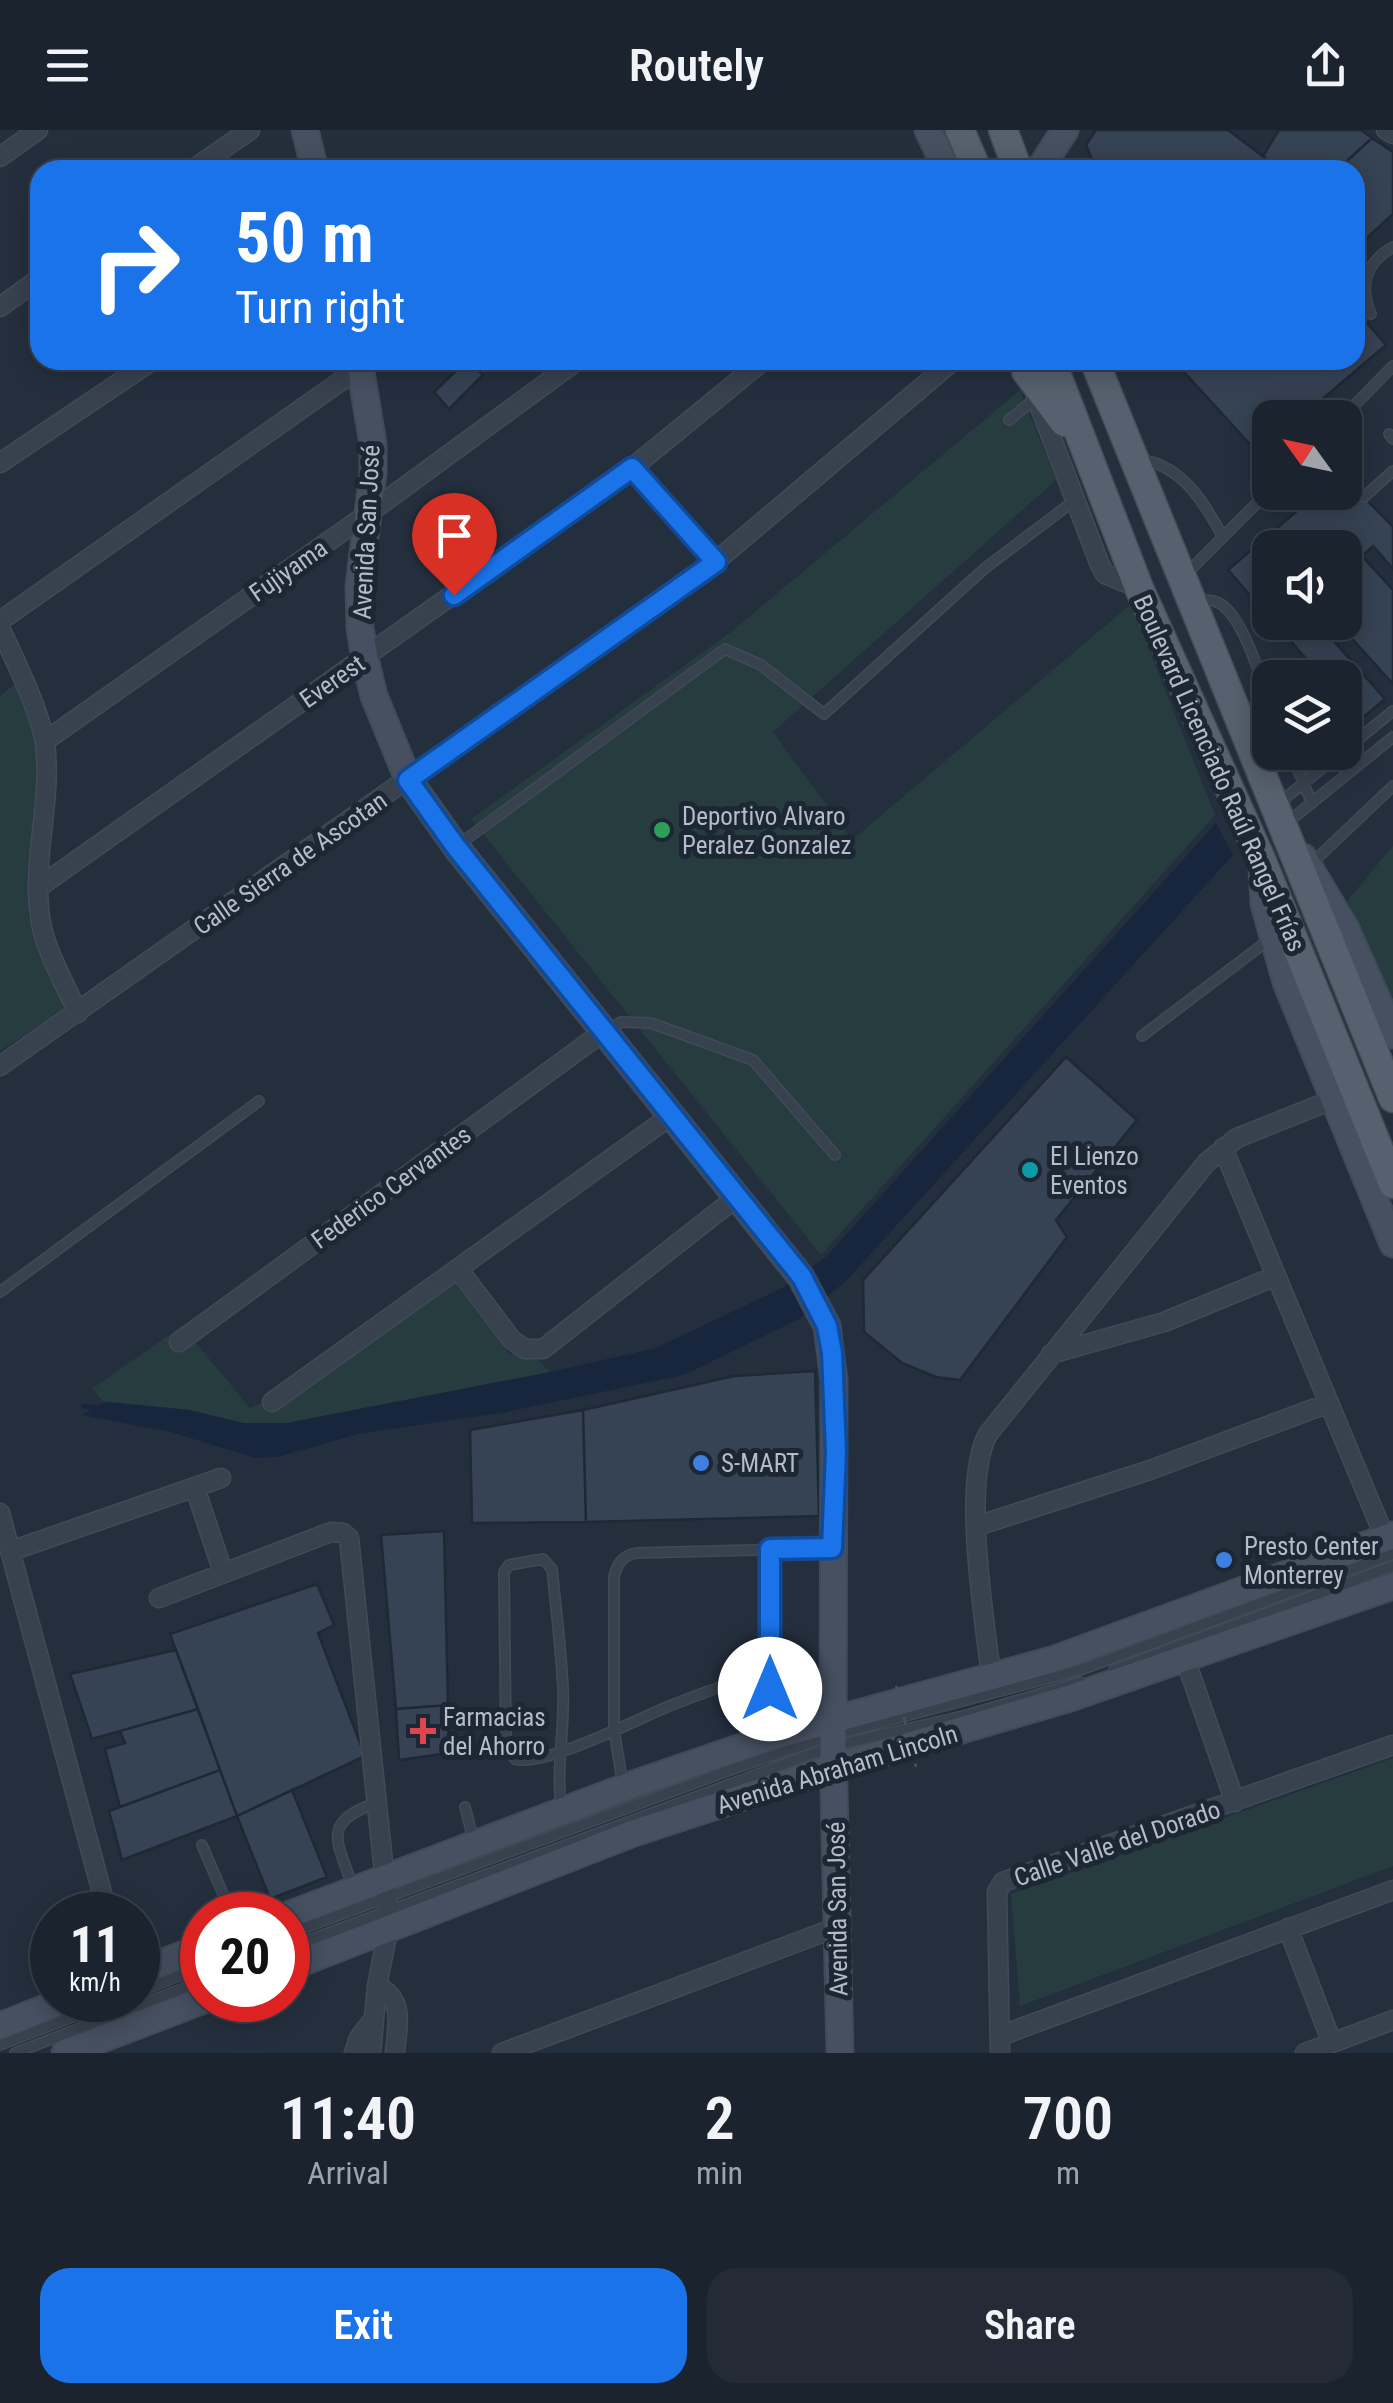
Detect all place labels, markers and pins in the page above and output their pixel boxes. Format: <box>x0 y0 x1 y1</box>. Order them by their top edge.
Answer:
pin <box>412 493 497 596</box>
place label: Deportivo Alvaro Peralez Gonzalez <box>682 802 852 860</box>
marker: Deportivo Alvaro Peralez Gonzalez <box>651 819 673 841</box>
place label: El Lienzo Eventos <box>1050 1142 1139 1200</box>
marker: El Lienzo Eventos <box>1019 1159 1041 1181</box>
place label: S-MART <box>721 1449 799 1478</box>
marker: S-MART <box>690 1452 712 1474</box>
place label: Presto Center Monterrey <box>1244 1532 1379 1590</box>
marker: Presto Center Monterrey <box>1213 1549 1235 1571</box>
place label: Farmacias del Ahorro <box>443 1703 546 1761</box>
marker: Farmacias del Ahorro <box>412 1720 434 1742</box>

